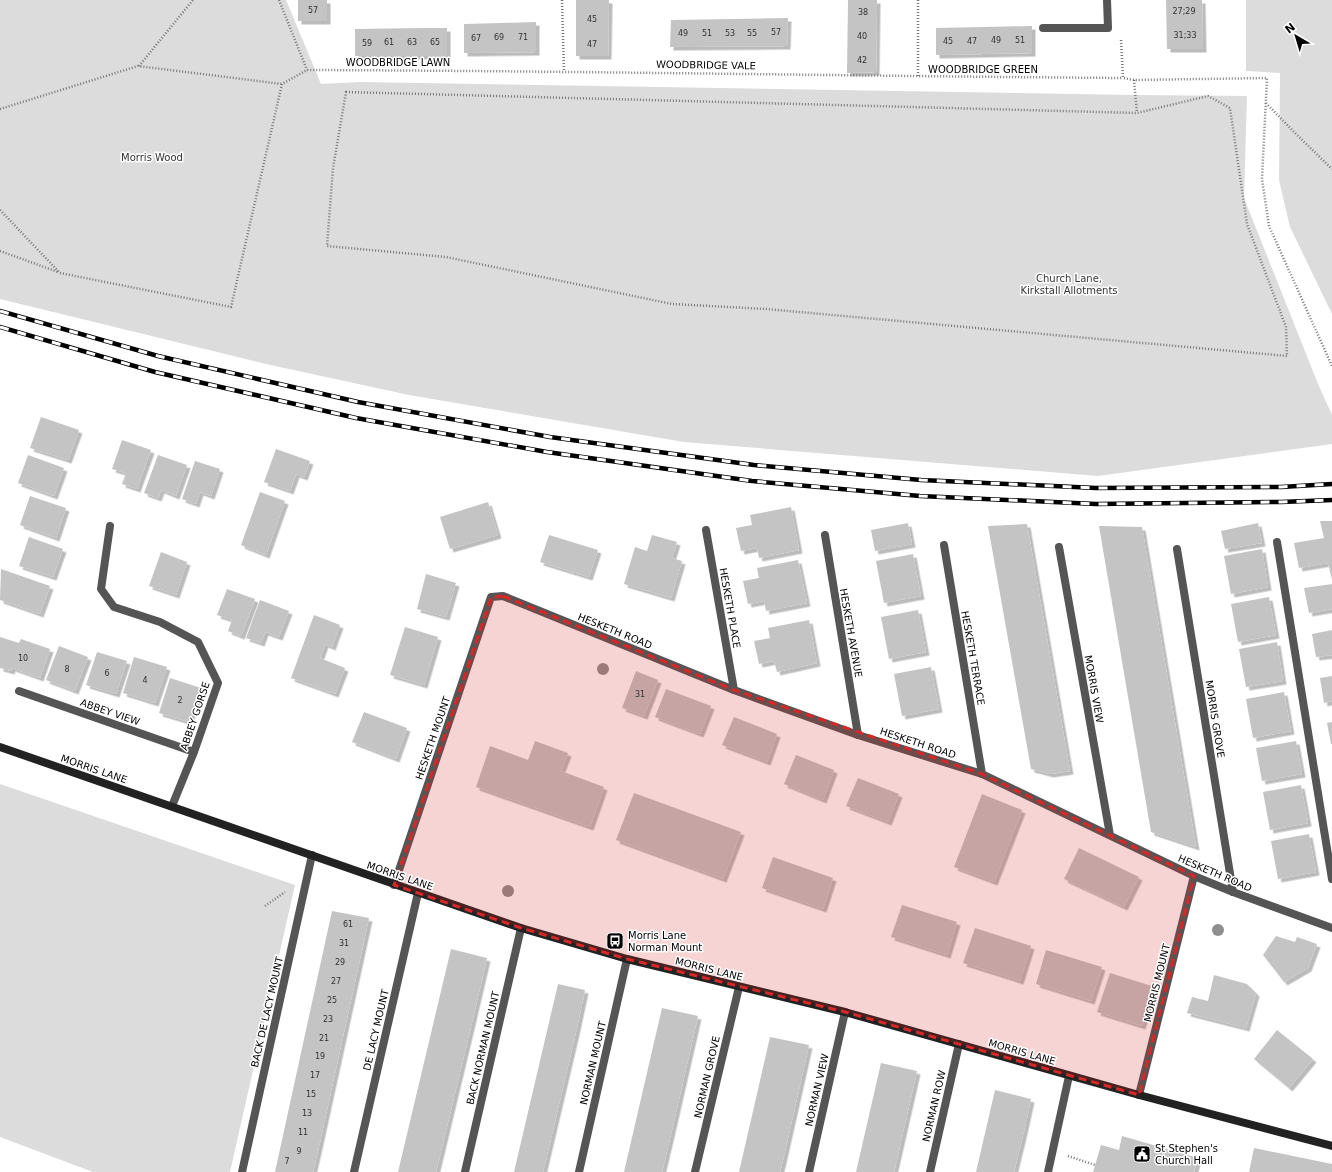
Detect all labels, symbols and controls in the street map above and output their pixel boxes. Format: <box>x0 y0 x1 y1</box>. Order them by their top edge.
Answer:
house number: 57 <box>308 6 318 15</box>
house number: 27;29 <box>1172 7 1196 16</box>
house number: 38 <box>858 8 868 17</box>
house number: 45 <box>587 15 597 24</box>
north arrow <box>1276 16 1316 56</box>
text: N <box>1283 21 1298 36</box>
house number: 57 <box>771 28 781 37</box>
house number: 49 <box>678 29 688 38</box>
house number: 51 <box>702 29 712 38</box>
house number: 53 <box>725 29 735 38</box>
house number: 55 <box>747 29 757 38</box>
house number: 31;33 <box>1173 31 1197 40</box>
house number: 40 <box>857 32 867 41</box>
house number: 69 <box>494 33 504 42</box>
house number: 71 <box>518 33 528 42</box>
house number: 67 <box>471 34 481 43</box>
house number: 49 <box>991 36 1001 45</box>
house number: 51 <box>1015 36 1025 45</box>
house number: 45 <box>943 37 953 46</box>
house number: 47 <box>967 37 977 46</box>
house number: 61 <box>384 38 394 47</box>
house number: 63 <box>407 38 417 47</box>
house number: 65 <box>430 38 440 47</box>
house number: 59 <box>362 39 372 48</box>
house number: 47 <box>587 40 597 49</box>
house number: 42 <box>857 56 867 65</box>
street label: WOODBRIDGE LAWN <box>346 57 450 68</box>
street label: WOODBRIDGE VALE <box>656 59 756 71</box>
street label: WOODBRIDGE GREEN <box>928 64 1038 75</box>
park label: Morris Wood <box>121 152 183 163</box>
park label: Church Lane, Kirkstall Allotments <box>1020 273 1118 296</box>
street label: HESKETH PLACE <box>717 567 743 649</box>
street label: HESKETH AVENUE <box>838 588 864 678</box>
street label: HESKETH TERRACE <box>959 610 987 706</box>
street label: HESKETH ROAD <box>576 611 654 651</box>
house number: 10 <box>18 654 28 663</box>
street label: MORRIS VIEW <box>1083 654 1105 724</box>
house number: 8 <box>64 665 70 674</box>
house number: 6 <box>104 669 110 678</box>
house number: 4 <box>142 676 148 685</box>
street label: MORRIS GROVE <box>1203 679 1227 759</box>
street label: ABBEY GORSE <box>178 680 212 752</box>
house number: 31 <box>635 690 645 699</box>
street label: HESKETH MOUNT <box>414 694 453 781</box>
house number: 2 <box>177 696 183 705</box>
street label: ABBEY VIEW <box>79 697 141 727</box>
street label: HESKETH ROAD <box>879 726 958 761</box>
street label: MORRIS LANE <box>59 753 129 785</box>
street label: HESKETH ROAD <box>1176 852 1254 894</box>
street label: MORRIS LANE <box>365 860 435 892</box>
house number: 61 <box>343 920 353 929</box>
place label: Morris Lane Norman Mount <box>628 930 702 953</box>
bus stop icon: Morris Lane Norman Mount <box>605 931 625 951</box>
house number: 31 <box>339 939 349 948</box>
street label: MORRIS MOUNT <box>1142 942 1172 1023</box>
street label: BACK DE LACY MOUNT <box>249 955 285 1068</box>
street label: MORRIS LANE <box>674 955 744 983</box>
house number: 29 <box>335 958 345 967</box>
house number: 27 <box>331 977 341 986</box>
street label: DE LACY MOUNT <box>361 987 391 1072</box>
street label: BACK NORMAN MOUNT <box>465 989 502 1106</box>
house number: 25 <box>327 996 337 1005</box>
house number: 23 <box>323 1015 333 1024</box>
street label: NORMAN MOUNT <box>578 1019 608 1106</box>
house number: 21 <box>319 1034 329 1043</box>
street label: NORMAN GROVE <box>692 1035 722 1119</box>
street label: MORRIS LANE <box>987 1037 1057 1067</box>
house number: 19 <box>315 1052 325 1061</box>
street label: NORMAN VIEW <box>803 1052 831 1128</box>
street label: NORMAN ROW <box>920 1069 948 1143</box>
house number: 17 <box>310 1071 320 1080</box>
house number: 15 <box>306 1090 316 1099</box>
house number: 13 <box>302 1109 312 1118</box>
house number: 11 <box>298 1128 308 1137</box>
place label: St Stephen's Church Hall <box>1155 1143 1218 1166</box>
public building icon: St Stephen's Church Hall <box>1132 1144 1152 1164</box>
house number: 9 <box>296 1147 302 1156</box>
house number: 7 <box>284 1157 290 1166</box>

